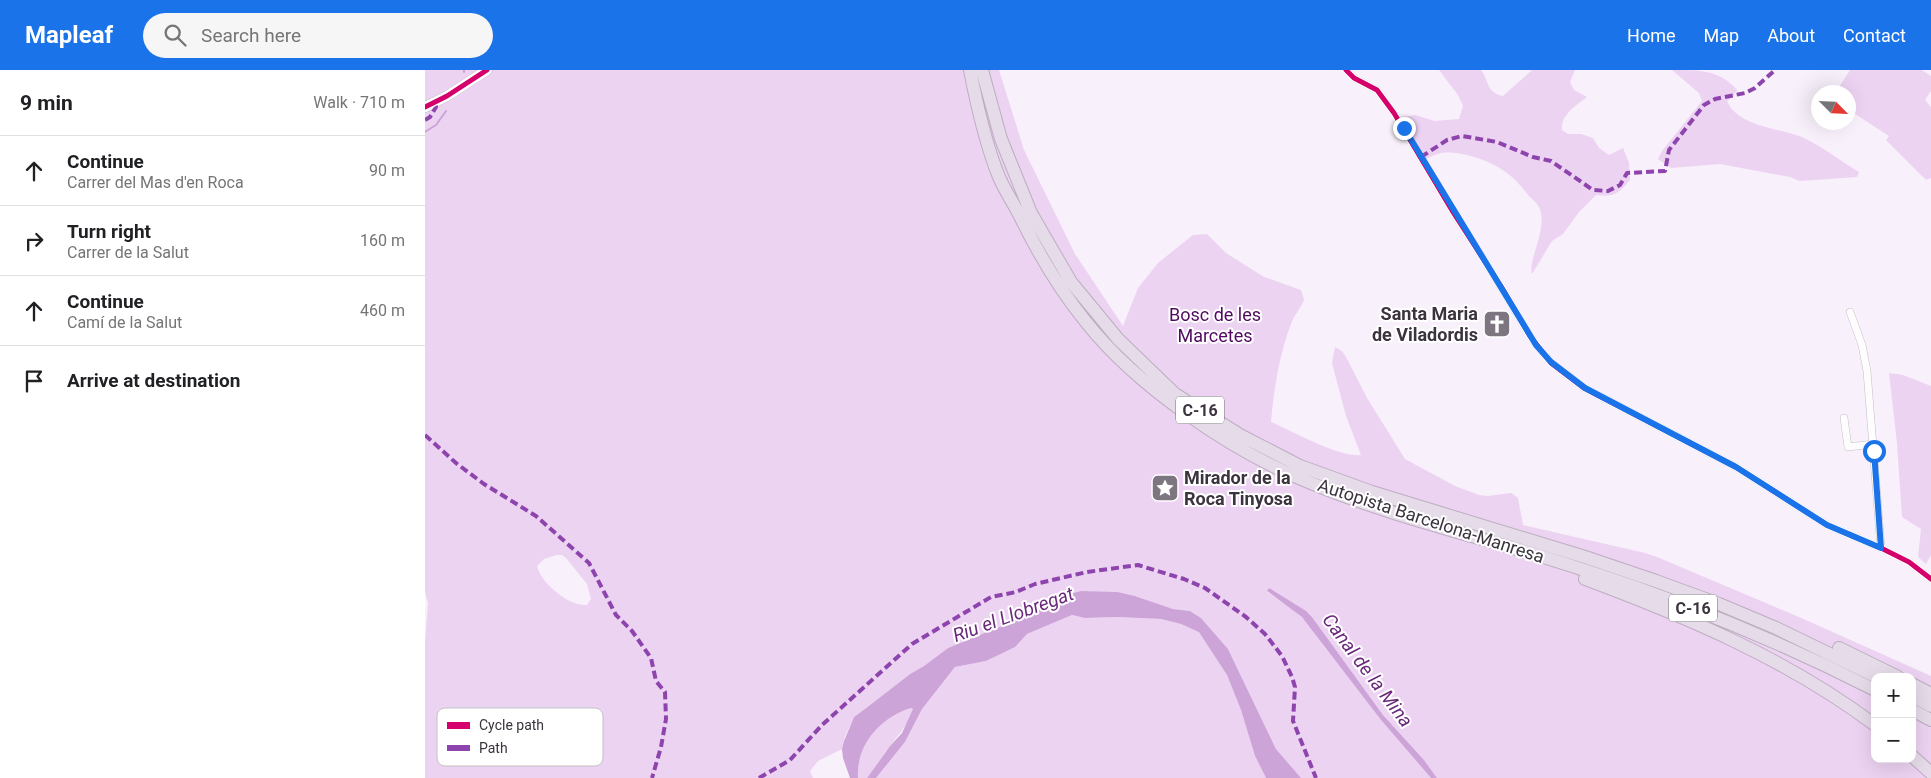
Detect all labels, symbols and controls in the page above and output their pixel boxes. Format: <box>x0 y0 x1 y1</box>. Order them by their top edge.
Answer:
search box <box>143 13 493 58</box>
text: Mapleaf <box>25 21 113 49</box>
icon: search <box>161 21 189 49</box>
text: Search here <box>201 24 301 47</box>
text: Home <box>1627 25 1676 46</box>
text: Map <box>1704 25 1739 46</box>
text: About <box>1767 25 1815 46</box>
text: Contact <box>1843 25 1906 46</box>
north arrow <box>1811 85 1856 130</box>
text: 9 min <box>20 91 73 115</box>
text: Walk · 710 m <box>313 93 405 112</box>
route end <box>1393 117 1416 140</box>
text: Continue <box>67 150 144 173</box>
icon: ahead <box>20 157 48 185</box>
text: 90 m <box>369 161 405 180</box>
text: Carrer del Mas d'en Roca <box>67 173 244 192</box>
text: Turn right <box>67 220 151 243</box>
icon: right <box>20 227 48 255</box>
text: 160 m <box>360 231 405 250</box>
text: Carrer de la Salut <box>67 243 189 262</box>
text: Continue <box>67 290 144 313</box>
icon: ahead <box>20 297 48 325</box>
text: 460 m <box>360 301 405 320</box>
place label: Santa Maria de Viladordis <box>1372 303 1478 345</box>
park label: Bosc de les Marcetes <box>1169 304 1261 346</box>
church icon: Santa Maria de Viladordis <box>1482 309 1512 339</box>
text: Camí de la Salut <box>67 313 182 332</box>
icon: arrive <box>20 367 48 395</box>
text: Arrive at destination <box>67 369 240 392</box>
road number: C-16 <box>1176 396 1224 424</box>
route start <box>1863 440 1886 463</box>
place label: Mirador de la Roca Tinyosa <box>1184 467 1293 509</box>
place icon: Mirador de la Roca Tinyosa <box>1150 473 1180 503</box>
street label: Autopista Barcelona-Manresa <box>1315 474 1547 567</box>
water label: Riu el Llobregat <box>950 582 1078 647</box>
road number: C-16 <box>1669 594 1717 622</box>
water label: Canal de la Mina <box>1317 609 1418 732</box>
map controls <box>1871 673 1916 763</box>
button: + <box>1871 673 1916 718</box>
legend <box>437 708 603 766</box>
text: Cycle path <box>479 717 544 733</box>
button: − <box>1871 718 1916 763</box>
text: Path <box>479 740 508 756</box>

